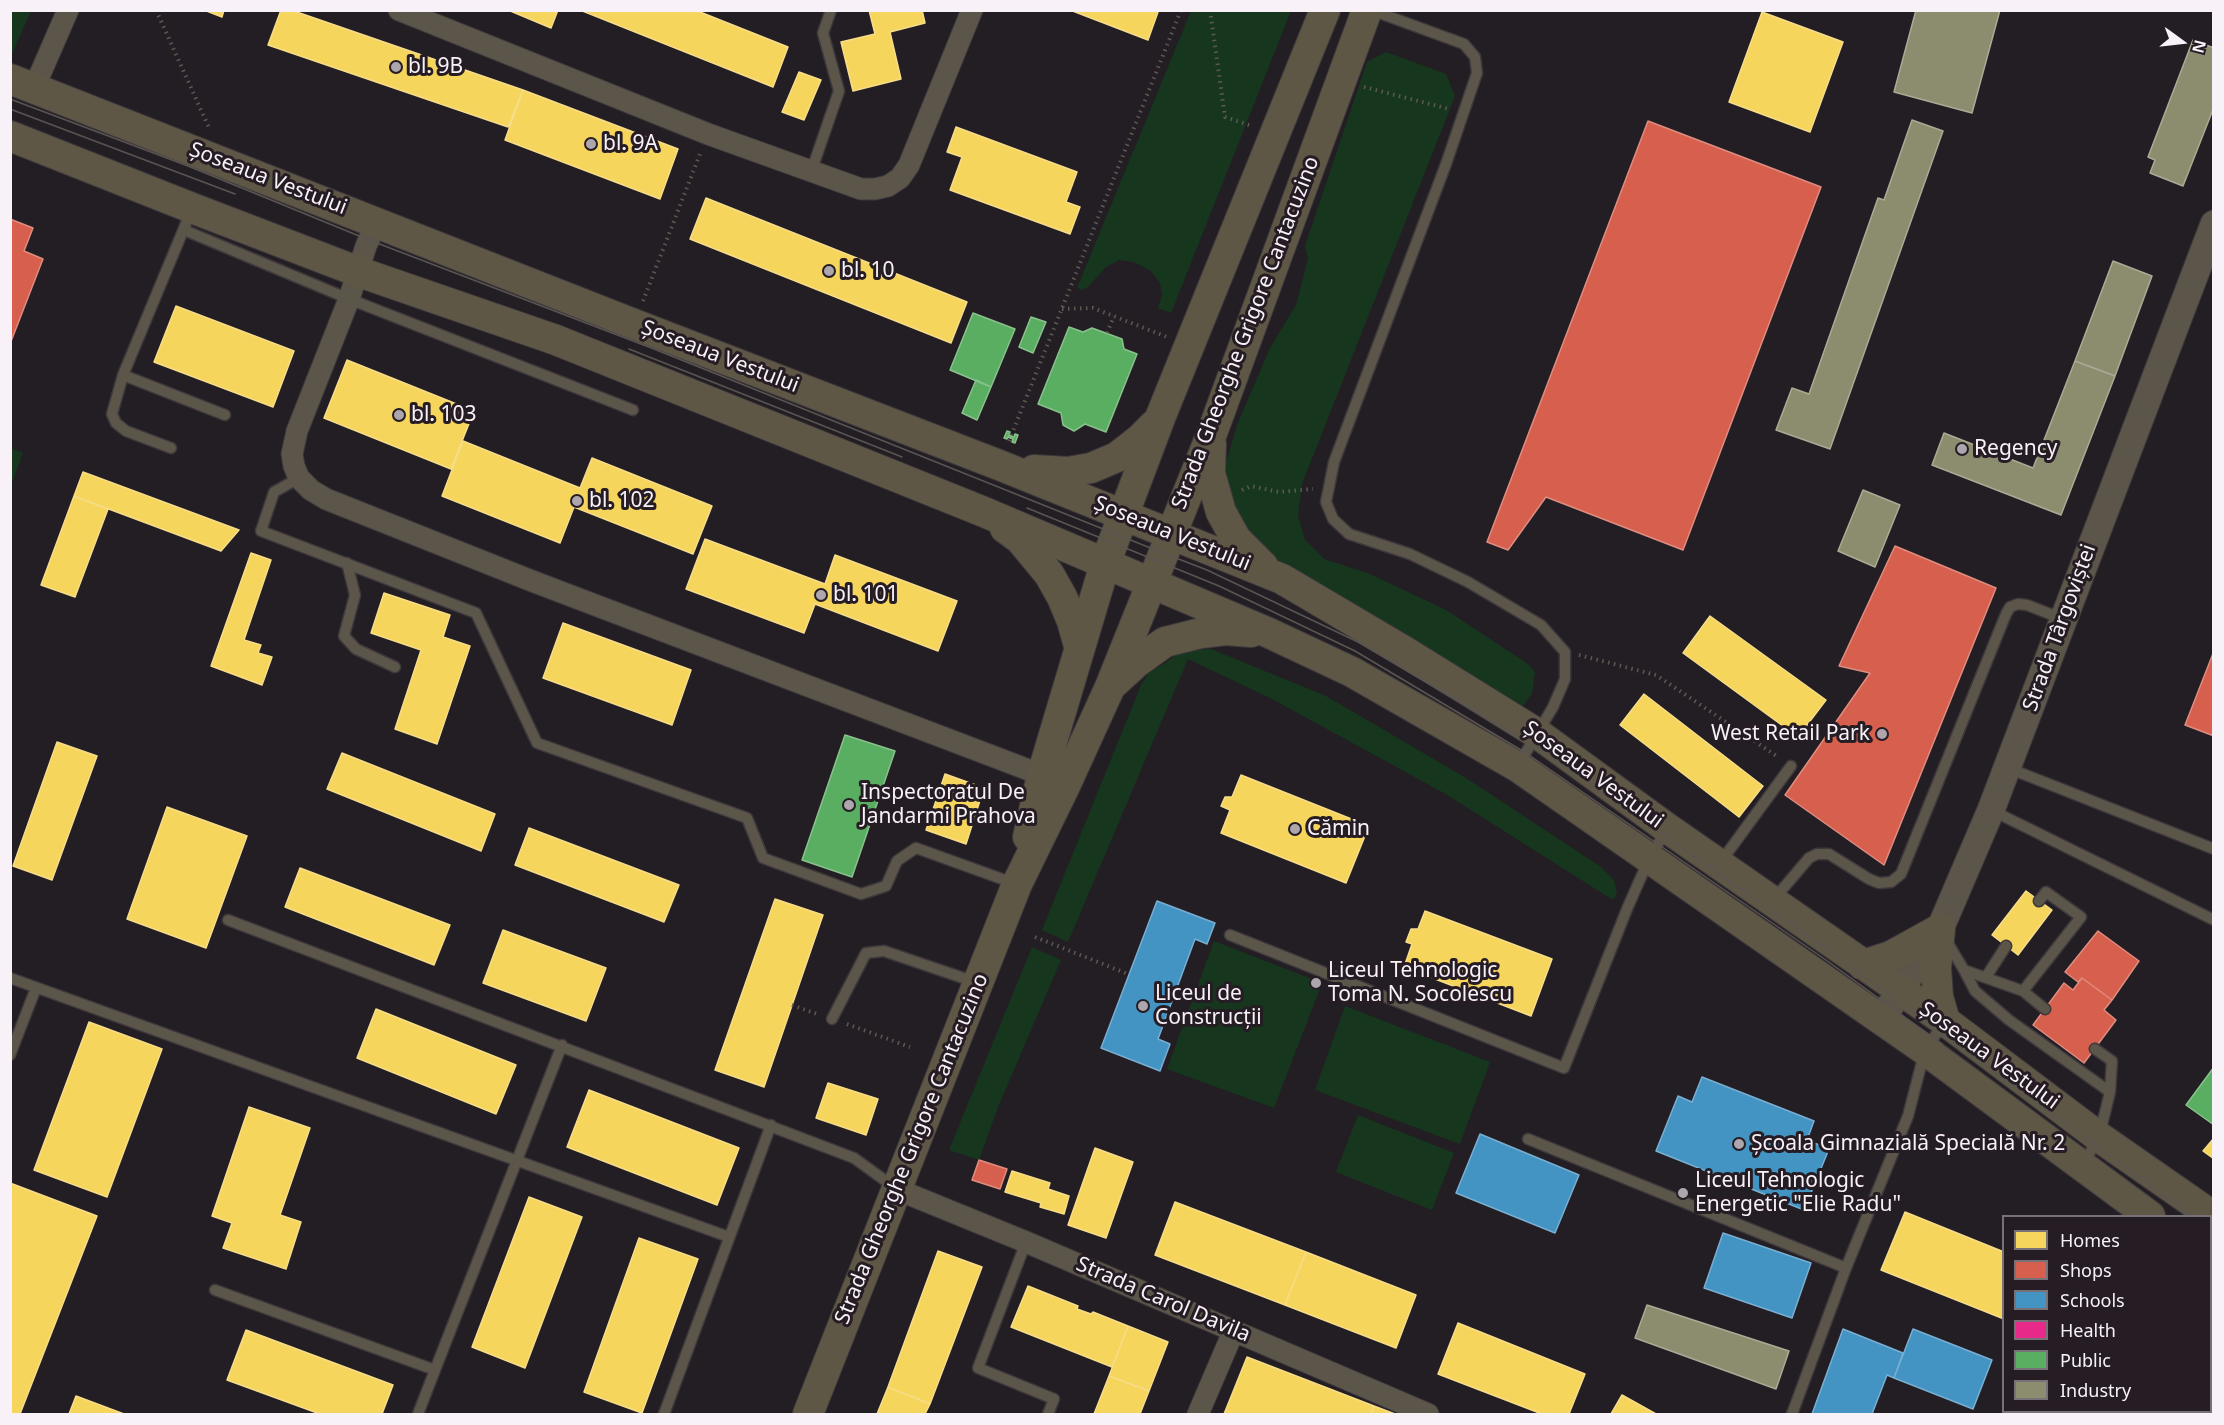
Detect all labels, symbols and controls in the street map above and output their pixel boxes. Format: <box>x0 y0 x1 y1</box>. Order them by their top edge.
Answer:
north arrow <box>2152 12 2212 72</box>
text: N <box>2187 38 2212 56</box>
place label: bl. 9B <box>408 54 463 80</box>
marker: bl. 9B <box>389 60 403 74</box>
place label: bl. 9A <box>603 131 658 157</box>
street label: Șoseaua Vestului <box>186 137 350 221</box>
marker: bl. 9A <box>584 137 598 151</box>
street label: Strada Gheorghe Grigore Cantacuzino <box>1167 153 1325 513</box>
place label: bl. 10 <box>841 258 894 284</box>
marker: bl. 10 <box>822 264 836 278</box>
street label: Șoseaua Vestului <box>638 315 802 399</box>
place label: bl. 103 <box>411 402 476 428</box>
marker: bl. 103 <box>392 408 406 422</box>
place label: Regency <box>1974 436 2057 462</box>
marker: Regency <box>1955 442 1969 456</box>
place label: bl. 102 <box>589 488 654 514</box>
street label: Șoseaua Vestului <box>1090 491 1254 577</box>
marker: bl. 102 <box>570 494 584 508</box>
street label: Strada Târgoviștei <box>2018 541 2102 715</box>
place label: bl. 101 <box>833 582 898 608</box>
marker: bl. 101 <box>814 588 828 602</box>
street label: Șoseaua Vestului <box>1518 716 1668 834</box>
place label: West Retail Park <box>1711 721 1870 747</box>
marker: West Retail Park <box>1875 727 1889 741</box>
place label: Inspectoratul De Jandarmi Prahova <box>861 780 1036 830</box>
marker: Inspectoratul De Jandarmi Prahova <box>842 798 856 812</box>
place label: Cămin <box>1307 816 1370 842</box>
marker: Cămin <box>1288 822 1302 836</box>
place label: Liceul Tehnologic Toma N. Socolescu <box>1328 958 1512 1008</box>
street label: Strada Gheorghe Grigore Cantacuzino <box>830 970 994 1328</box>
marker: Liceul Tehnologic Toma N. Socolescu <box>1309 976 1323 990</box>
place label: Liceul de Construcții <box>1155 981 1262 1031</box>
street label: Șoseaua Vestului <box>1914 997 2064 1115</box>
marker: Liceul de Construcții <box>1136 999 1150 1013</box>
place label: Școala Gimnazială Specială Nr. 2 <box>1751 1131 2065 1157</box>
marker: Școala Gimnazială Specială Nr. 2 <box>1732 1137 1746 1151</box>
place label: Liceul Tehnologic Energetic "Elie Radu" <box>1695 1168 1901 1218</box>
marker: Liceul Tehnologic Energetic "Elie Radu" <box>1676 1186 1690 1200</box>
legend <box>2002 1215 2212 1413</box>
text: Homes <box>2060 1228 2120 1252</box>
street label: Strada Carol Davila <box>1072 1252 1254 1348</box>
text: Shops <box>2060 1258 2112 1282</box>
text: Schools <box>2060 1288 2125 1312</box>
text: Health <box>2060 1318 2116 1342</box>
text: Public <box>2060 1348 2111 1372</box>
text: Industry <box>2060 1378 2131 1402</box>

